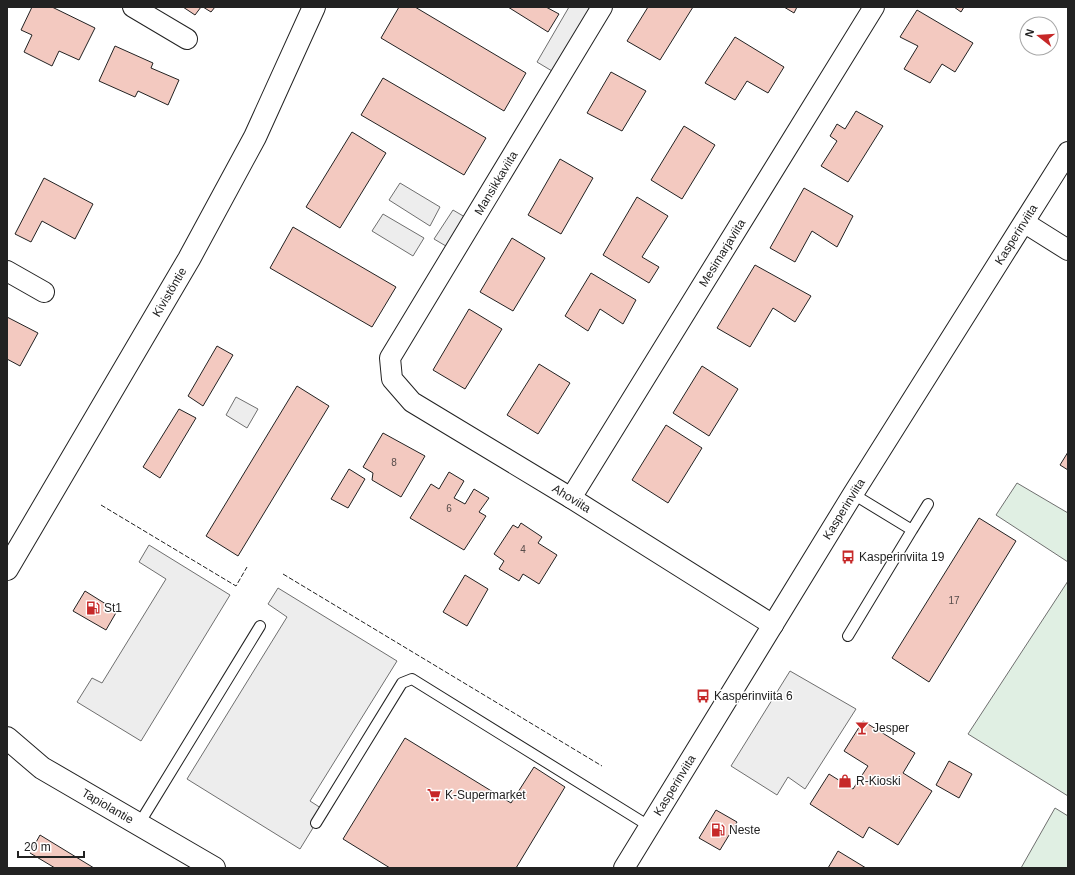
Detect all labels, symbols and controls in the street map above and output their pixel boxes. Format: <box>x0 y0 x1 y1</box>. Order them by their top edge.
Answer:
north arrow <box>1019 16 1059 56</box>
text: N <box>1023 27 1036 39</box>
street label: Mansikkaviita <box>471 148 521 217</box>
street label: Kasperinviita <box>992 201 1041 267</box>
street label: Mesimarjaviita <box>696 216 749 289</box>
street label: Kivistöntie <box>150 265 190 319</box>
house number: 8 <box>391 457 397 468</box>
street label: Kasperinviita <box>820 476 868 542</box>
street label: Ahoviita <box>550 481 594 516</box>
house number: 6 <box>446 503 452 514</box>
house number: 4 <box>520 544 526 555</box>
bus stop icon: Kasperinviita 19 <box>840 549 856 565</box>
place label: Kasperinviita 19 <box>859 550 945 564</box>
house number: 17 <box>948 595 960 606</box>
fuel station icon: St1 <box>85 600 101 616</box>
place label: St1 <box>104 601 122 615</box>
bus stop icon: Kasperinviita 6 <box>695 688 711 704</box>
place label: Kasperinviita 6 <box>714 689 793 703</box>
bar icon: Jesper <box>854 720 870 736</box>
place label: Jesper <box>873 721 909 735</box>
street label: Kasperinviita <box>651 752 699 818</box>
shop icon: R-Kioski <box>837 773 853 789</box>
place label: R-Kioski <box>856 774 901 788</box>
street label: Tapiolantie <box>79 786 136 827</box>
supermarket icon: K-Supermarket <box>426 787 442 803</box>
place label: K-Supermarket <box>445 788 526 802</box>
fuel station icon: Neste <box>710 822 726 838</box>
place label: Neste <box>729 823 761 837</box>
scale bar <box>18 833 84 859</box>
text: 20 m <box>24 840 51 854</box>

